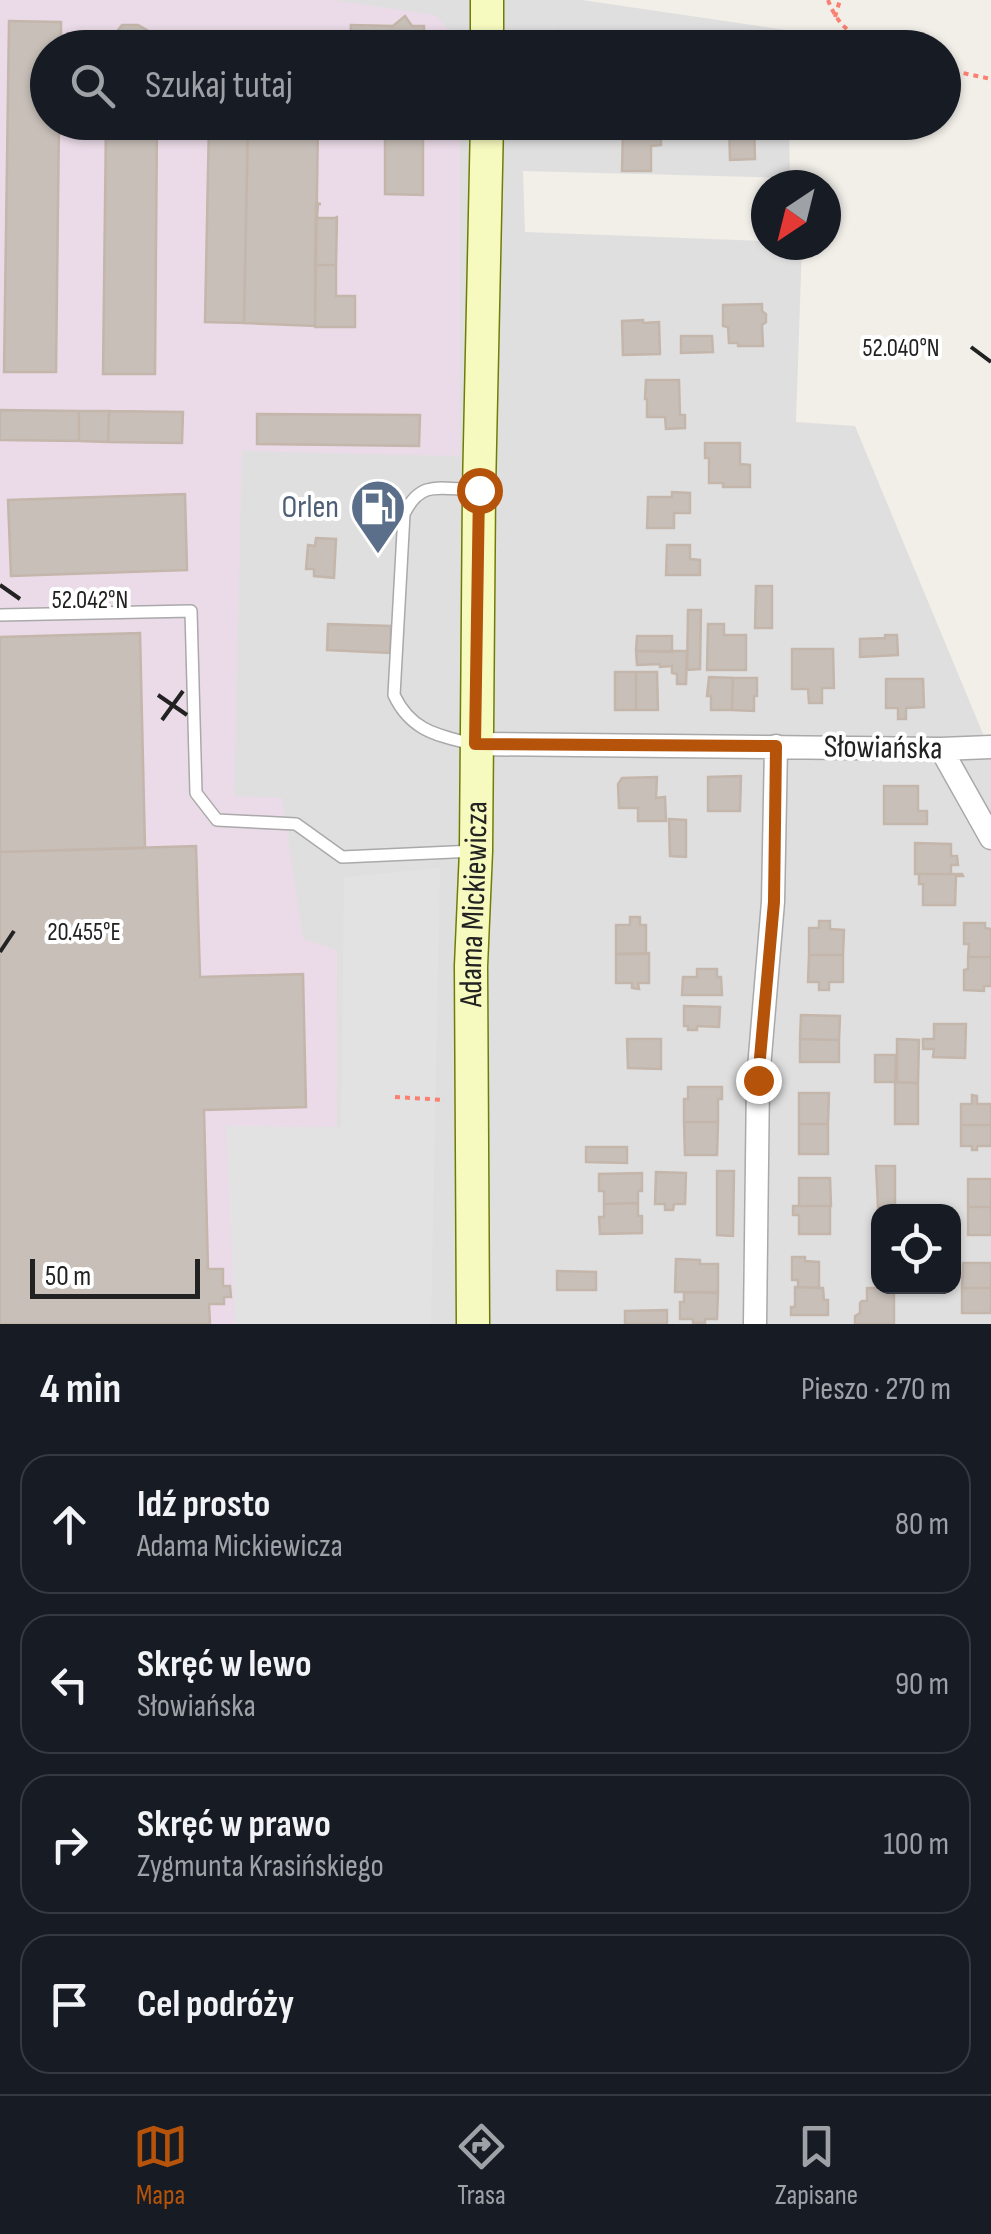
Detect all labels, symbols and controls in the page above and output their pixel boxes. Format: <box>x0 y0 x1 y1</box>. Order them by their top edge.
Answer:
search box <box>30 30 961 140</box>
icon: search <box>65 58 120 113</box>
text: Szukaj tutaj <box>145 63 293 108</box>
north arrow <box>751 170 841 260</box>
text: 52.040°N <box>862 333 940 364</box>
route start <box>457 468 503 514</box>
fuel station icon: Orlen <box>348 477 408 556</box>
place label: Orlen <box>282 488 339 527</box>
text: 52.042°N <box>52 585 128 616</box>
street label: Słowiańska <box>823 727 943 769</box>
street label: Adama Mickiewicza <box>451 801 496 1008</box>
text: 20.455°E <box>47 917 121 948</box>
route end <box>736 1058 782 1104</box>
map controls <box>871 1204 961 1294</box>
button: locate <box>871 1204 961 1294</box>
scale bar <box>30 1254 200 1298</box>
text: 50 m <box>45 1260 91 1293</box>
text: 4 min <box>40 1364 121 1415</box>
text: Pieszo · 270 m <box>801 1370 951 1409</box>
text: Idź prosto <box>137 1482 270 1527</box>
icon: ahead <box>42 1497 97 1552</box>
text: 80 m <box>895 1505 949 1544</box>
text: Adama Mickiewicza <box>137 1527 343 1566</box>
text: Skręć w lewo <box>137 1642 312 1687</box>
icon: left <box>42 1657 97 1712</box>
text: 90 m <box>895 1665 949 1704</box>
text: Słowiańska <box>137 1687 256 1726</box>
text: Skręć w prawo <box>137 1802 331 1847</box>
icon: right <box>42 1817 97 1872</box>
text: 100 m <box>884 1825 949 1864</box>
text: Zygmunta Krasińskiego <box>137 1847 384 1886</box>
icon: arrive <box>42 1977 97 2032</box>
text: Cel podróży <box>137 1982 294 2027</box>
tab: Mapa <box>133 2119 188 2212</box>
tab: Trasa <box>454 2119 509 2212</box>
tab: Zapisane <box>775 2119 858 2212</box>

